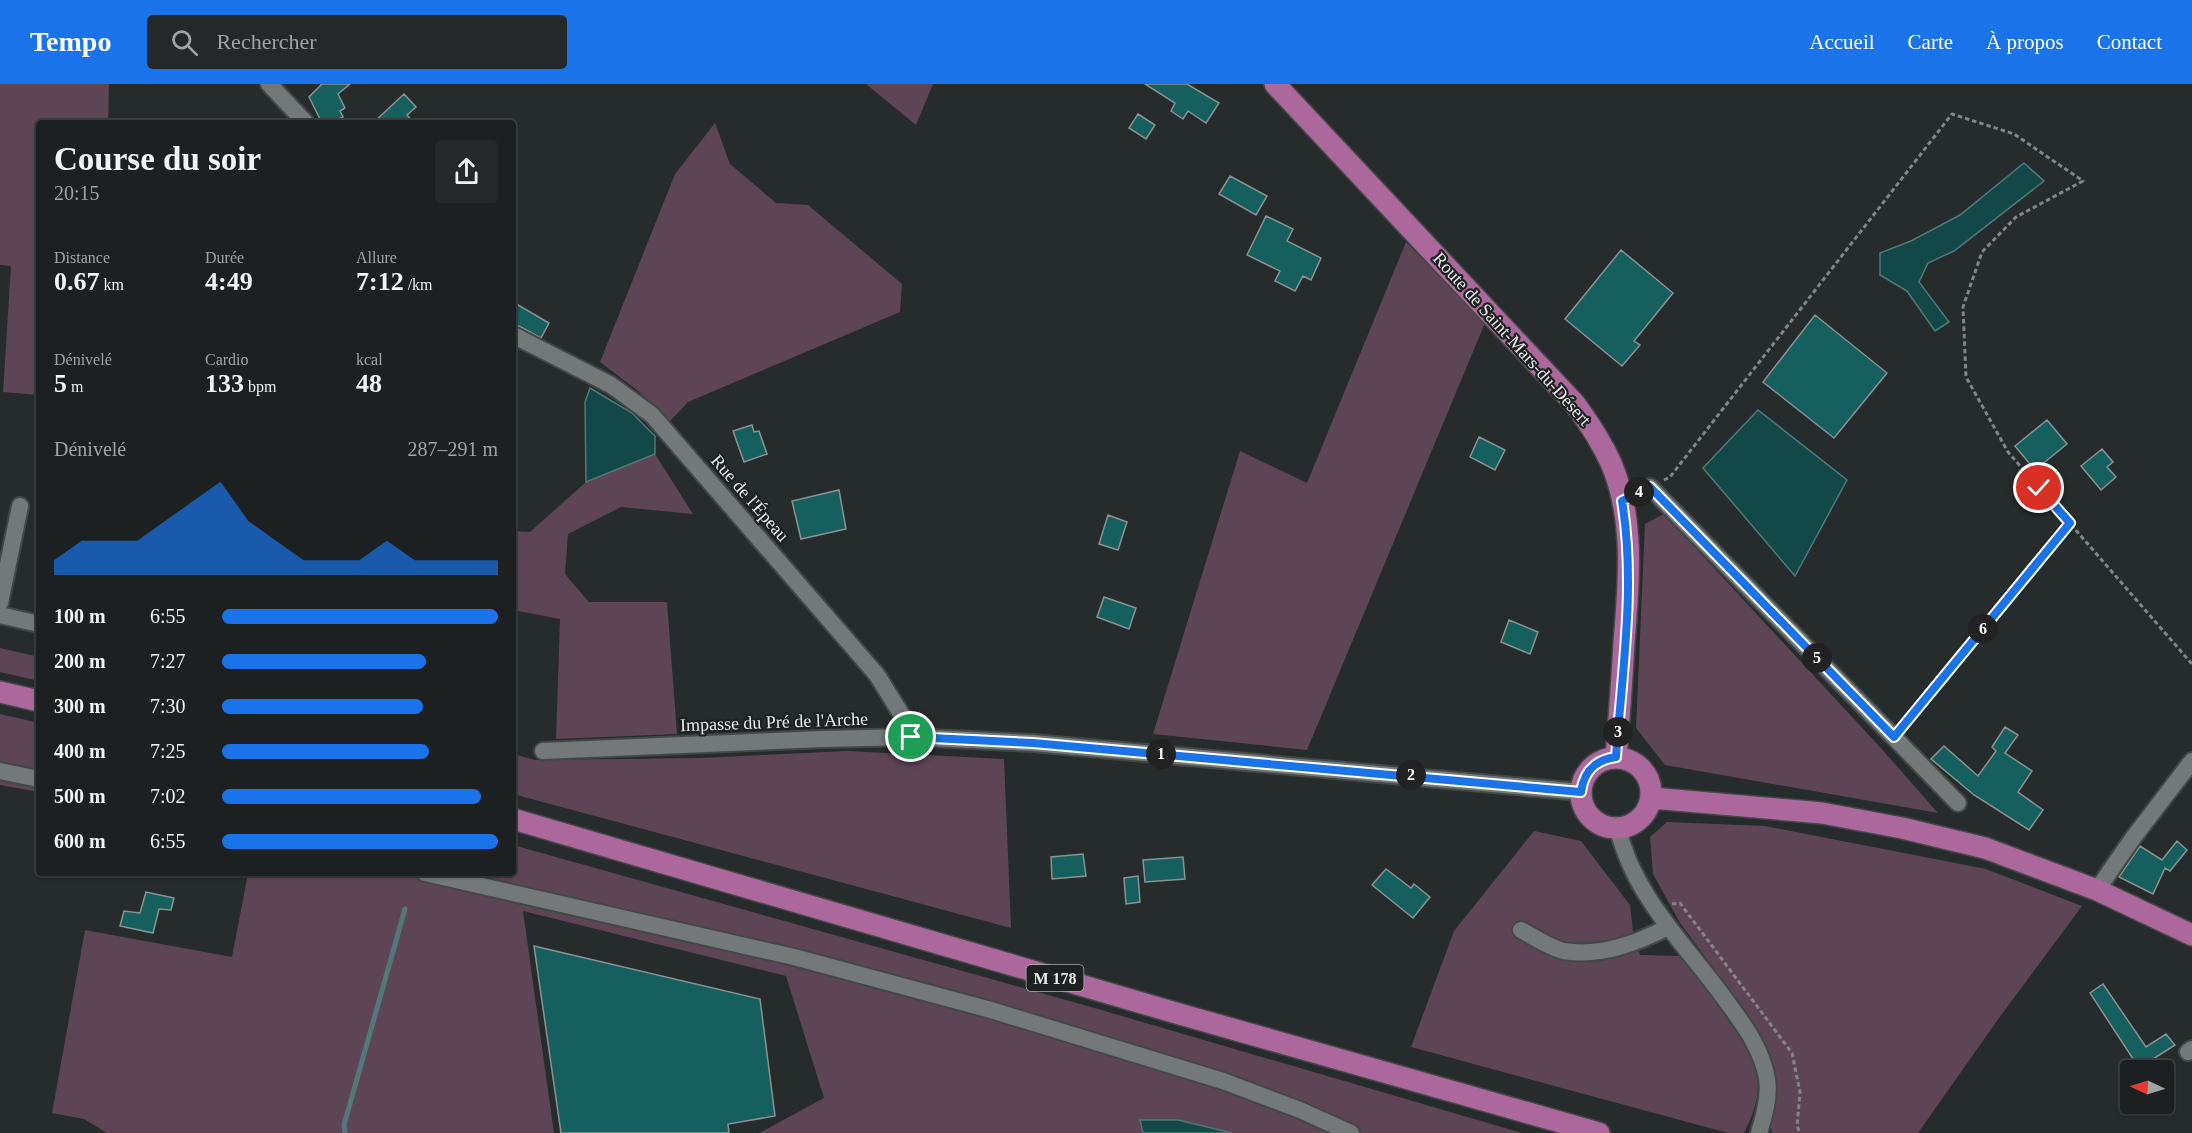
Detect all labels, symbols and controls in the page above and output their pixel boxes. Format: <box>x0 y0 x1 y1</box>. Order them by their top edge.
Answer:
search box <box>147 15 567 69</box>
text: Tempo <box>30 26 111 57</box>
icon: search <box>168 26 201 59</box>
text: Rechercher <box>216 29 317 54</box>
text: Accueil <box>1809 30 1875 54</box>
text: Carte <box>1908 30 1953 54</box>
text: À propos <box>1986 30 2064 54</box>
text: Contact <box>2097 30 2162 54</box>
button: share <box>435 140 498 203</box>
text: Course du soir <box>54 141 261 177</box>
text: 20:15 <box>54 182 100 204</box>
street label: Route de Saint-Mars-du-Désert <box>1429 248 1595 430</box>
text: Distance <box>54 249 110 266</box>
text: Durée <box>205 249 244 266</box>
text: Allure <box>356 249 397 266</box>
text: 0.67 <box>54 267 100 296</box>
text: 4:49 <box>205 267 253 296</box>
text: 7:12 <box>356 267 404 296</box>
text: km <box>100 276 124 293</box>
text: /km <box>404 276 433 293</box>
text: Dénivelé <box>54 351 112 368</box>
text: Cardio <box>205 351 249 368</box>
text: kcal <box>356 351 383 368</box>
text: 5 <box>54 369 67 398</box>
text: 133 <box>205 369 244 398</box>
text: 48 <box>356 369 382 398</box>
text: m <box>67 378 83 395</box>
text: bpm <box>244 378 276 395</box>
text: Dénivelé <box>54 438 126 460</box>
text: 287–291 m <box>407 438 498 460</box>
street label: Rue de l'Épeau <box>707 450 794 545</box>
pin <box>2013 462 2064 513</box>
icon: check <box>2022 471 2055 504</box>
pin: 4 <box>1624 477 1654 507</box>
text: 4 <box>1635 483 1643 500</box>
text: 100 m <box>54 605 106 627</box>
text: 6:55 <box>150 605 186 627</box>
pin: 6 <box>1968 614 1998 644</box>
text: 6 <box>1979 620 1987 637</box>
pin: 5 <box>1802 643 1832 673</box>
text: 5 <box>1813 649 1821 666</box>
text: 200 m <box>54 650 106 672</box>
text: 7:27 <box>150 650 186 672</box>
text: 300 m <box>54 695 106 717</box>
text: 7:30 <box>150 695 186 717</box>
street label: Impasse du Pré de l'Arche <box>680 709 868 735</box>
pin <box>885 711 936 762</box>
pin: 3 <box>1603 717 1633 747</box>
icon: arrive <box>894 720 927 753</box>
text: 3 <box>1614 723 1622 740</box>
pin: 1 <box>1146 739 1176 769</box>
text: 400 m <box>54 740 106 762</box>
text: 7:25 <box>150 740 186 762</box>
text: 1 <box>1157 745 1165 762</box>
pin: 2 <box>1396 760 1426 790</box>
text: 2 <box>1407 766 1415 783</box>
text: 500 m <box>54 785 106 807</box>
text: 7:02 <box>150 785 186 807</box>
text: 600 m <box>54 830 106 852</box>
text: 6:55 <box>150 830 186 852</box>
road number: M 178 <box>1026 965 1084 991</box>
north arrow <box>2120 1060 2174 1114</box>
map controls <box>2120 1060 2174 1114</box>

